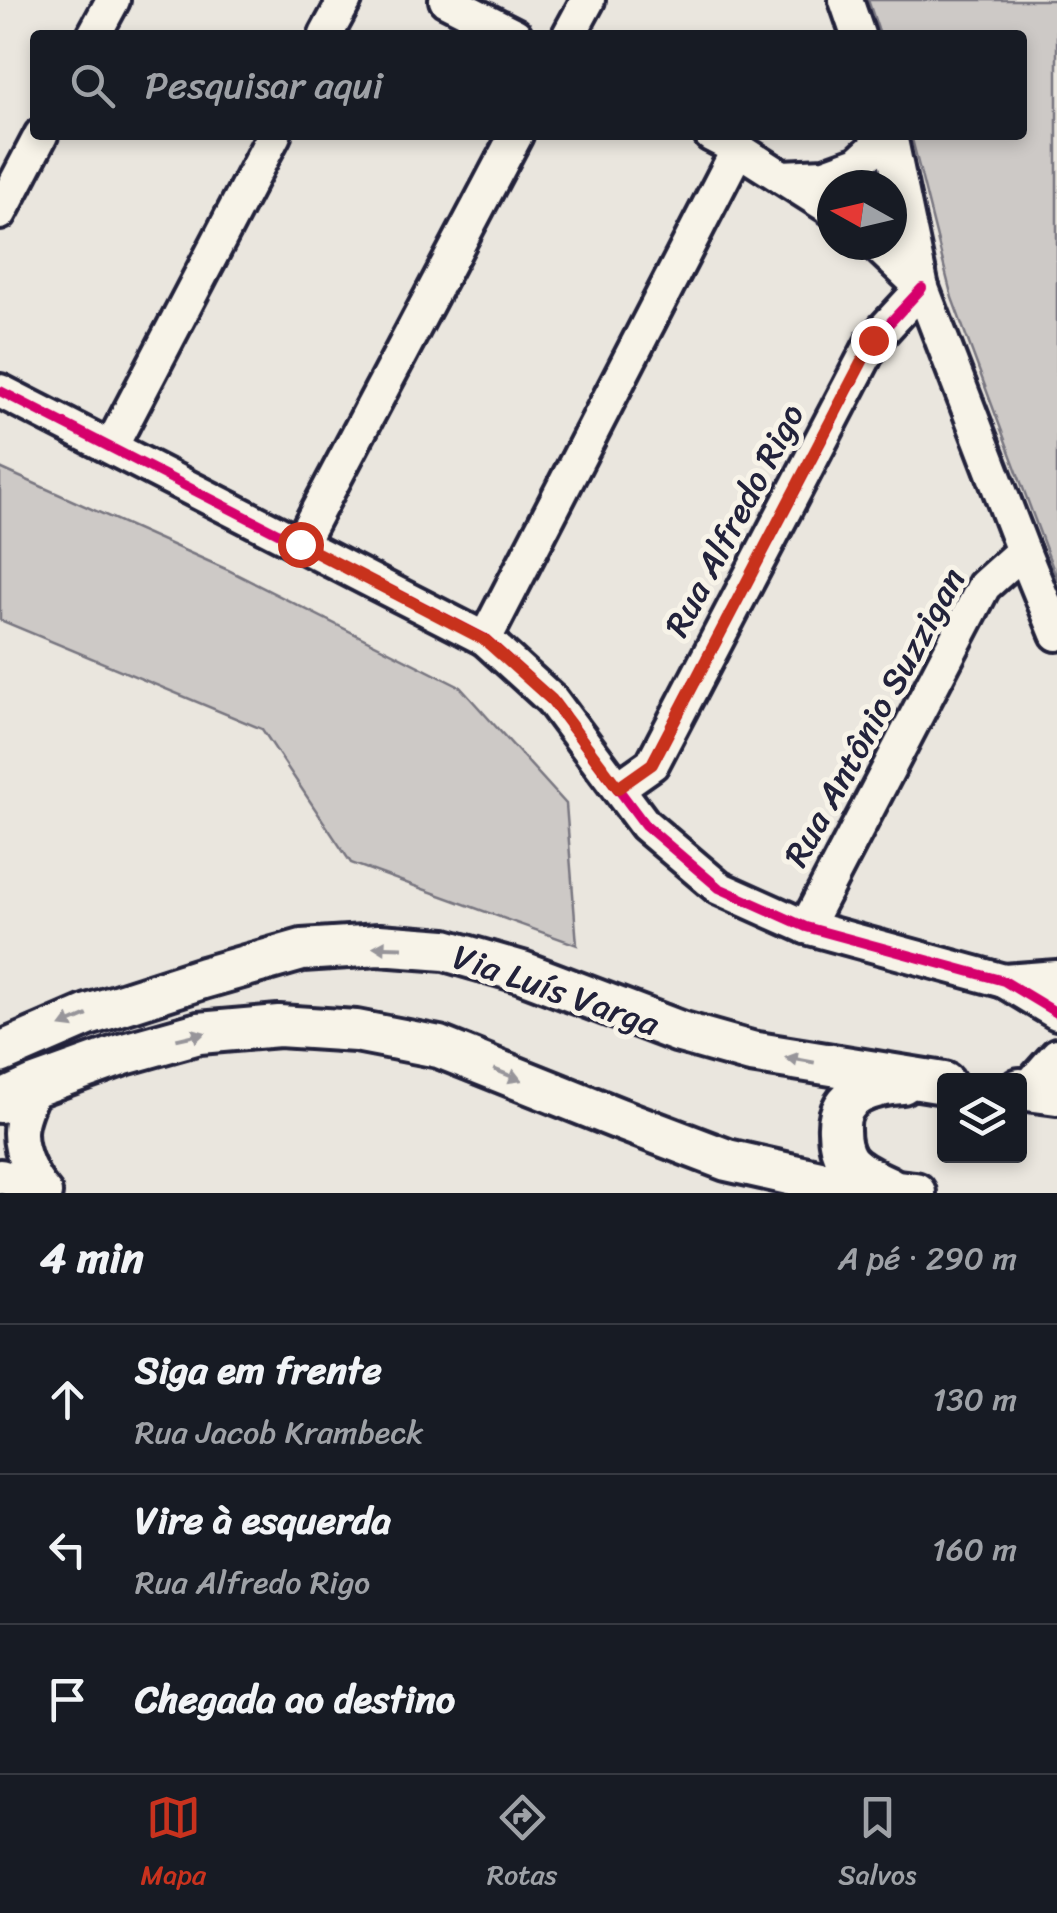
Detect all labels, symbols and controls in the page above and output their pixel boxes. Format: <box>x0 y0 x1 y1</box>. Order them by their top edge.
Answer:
search box <box>30 30 1027 140</box>
text: Pesquisar aqui <box>145 52 383 119</box>
icon: search <box>65 58 120 113</box>
north arrow <box>817 170 907 260</box>
route end <box>851 318 897 364</box>
street label: Rua Alfredo Rigo <box>646 392 822 648</box>
route start <box>278 522 324 568</box>
street label: Rua Antônio Suzzigan <box>766 555 982 878</box>
street label: Via Luís Varga <box>444 926 668 1054</box>
one-way arrow <box>372 938 404 954</box>
one-way arrow <box>59 1014 89 1030</box>
one-way arrow <box>176 1028 207 1043</box>
one-way arrow <box>784 1052 816 1067</box>
one-way arrow <box>494 1068 524 1084</box>
map controls <box>937 1073 1027 1163</box>
button: layers <box>937 1073 1027 1163</box>
text: 4 min <box>40 1221 144 1295</box>
text: A pé · 290 m <box>838 1230 1017 1287</box>
text: Siga em frente <box>135 1337 382 1404</box>
text: 130 m <box>933 1371 1017 1428</box>
icon: ahead <box>40 1372 95 1427</box>
text: Rua Jacob Krambeck <box>135 1404 423 1461</box>
text: Vire à esquerda <box>135 1487 391 1554</box>
text: 160 m <box>932 1521 1017 1578</box>
icon: left <box>40 1522 95 1577</box>
text: Rua Alfredo Rigo <box>135 1554 370 1611</box>
text: Chegada ao destino <box>135 1666 455 1733</box>
icon: arrive <box>40 1672 95 1727</box>
tab: Mapa <box>140 1790 206 1899</box>
tab: Rotas <box>487 1790 557 1899</box>
tab: Salvos <box>838 1790 917 1899</box>

